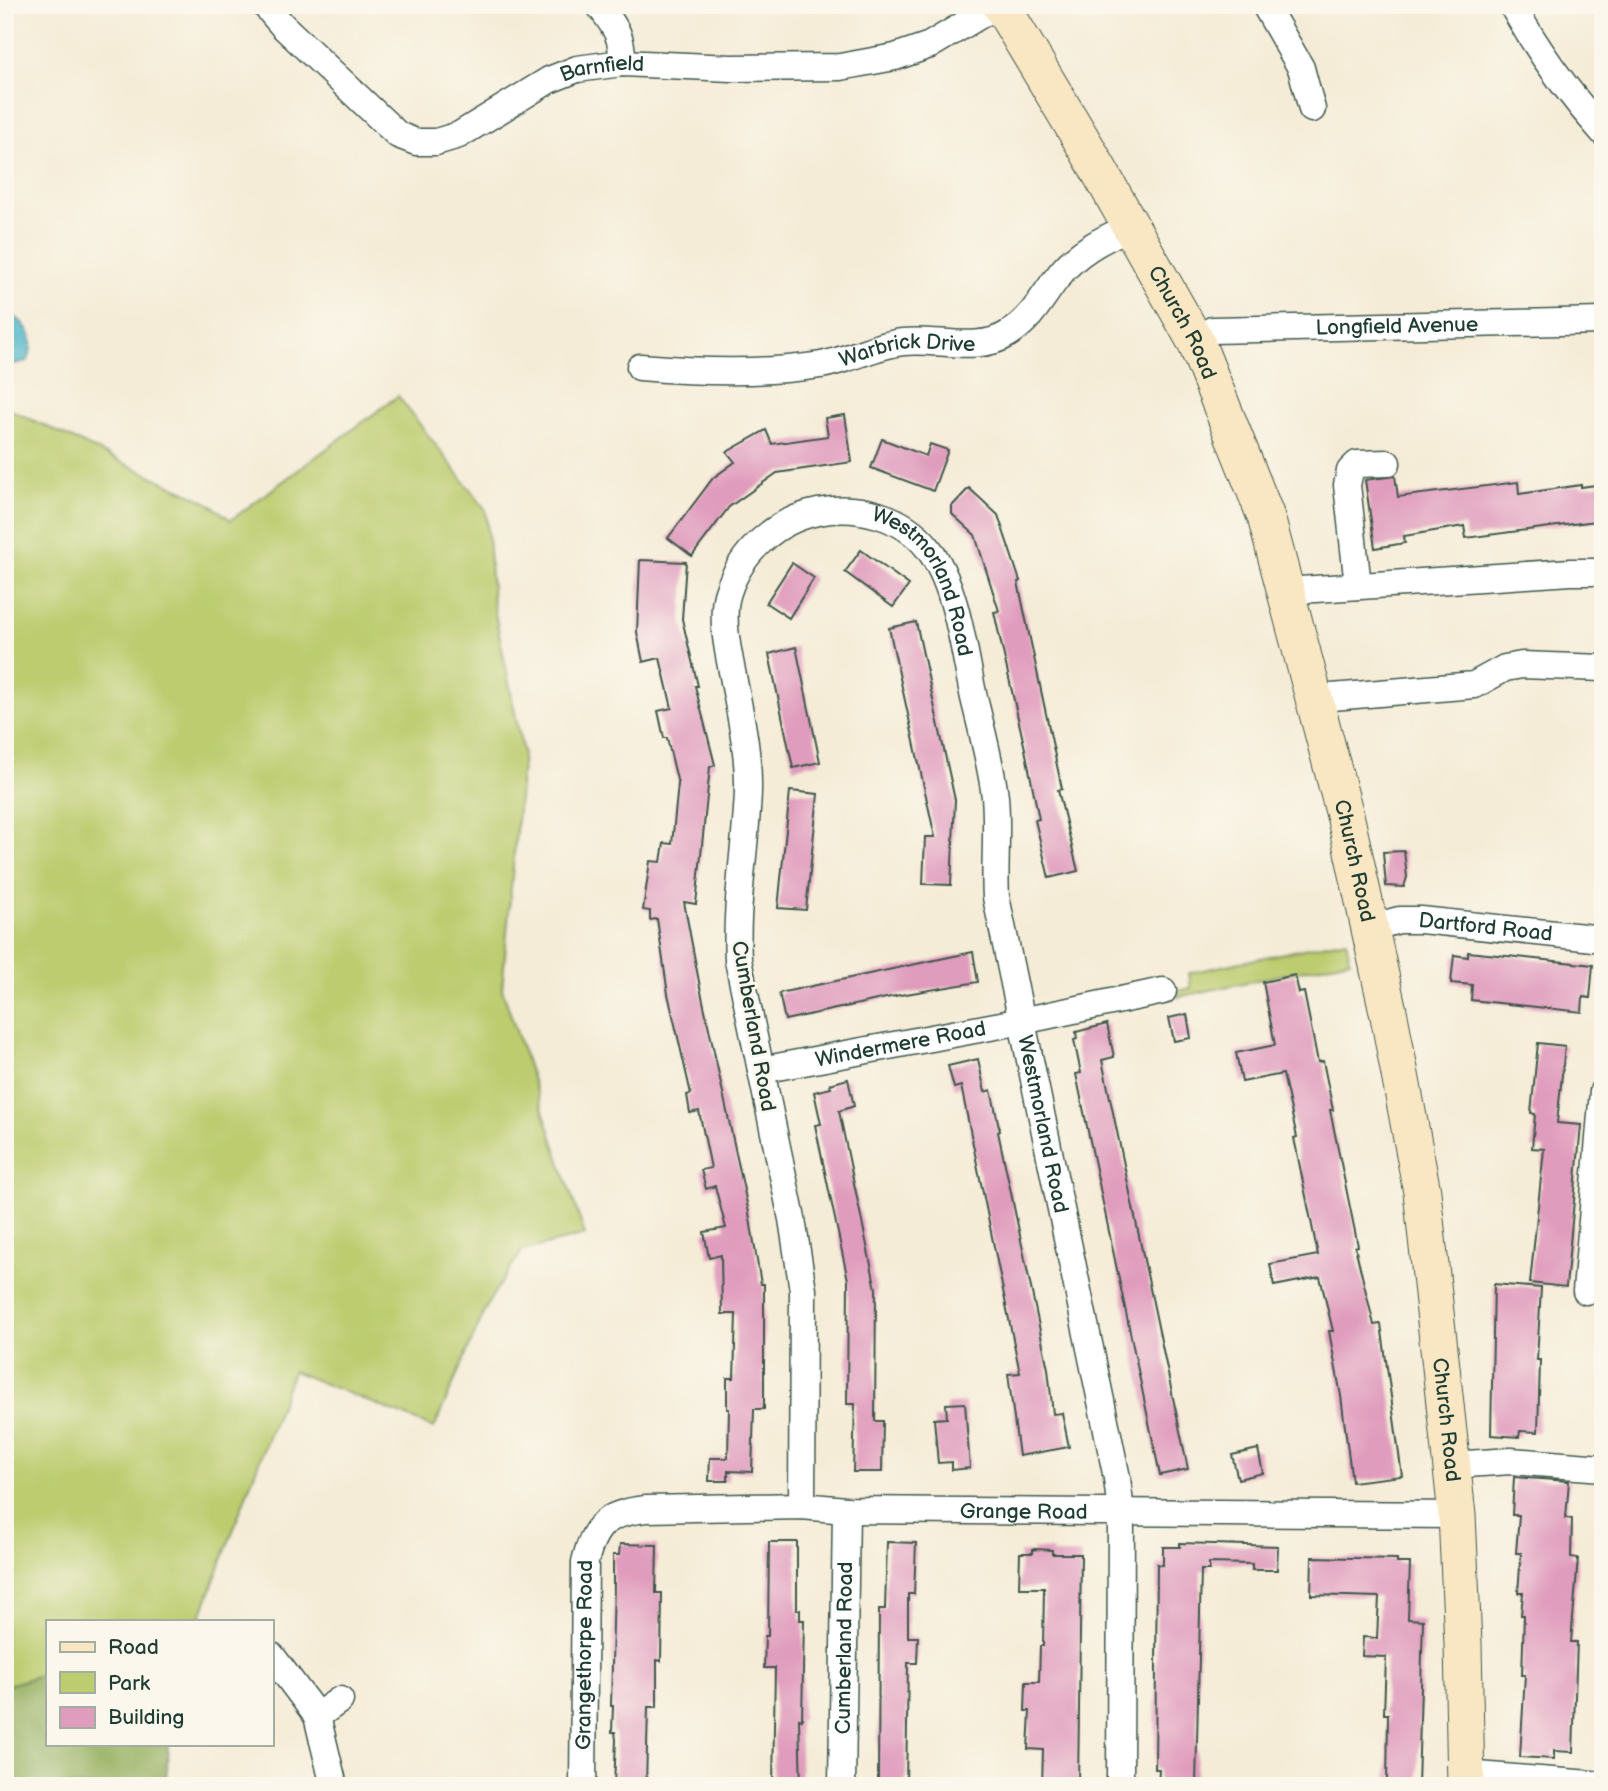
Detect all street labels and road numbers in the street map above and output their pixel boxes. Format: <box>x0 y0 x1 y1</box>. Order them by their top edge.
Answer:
street label: Barnfield <box>556 50 645 88</box>
street label: Church Road <box>1143 261 1222 383</box>
street label: Longfield Avenue <box>1315 312 1479 341</box>
street label: Warbrick Drive <box>836 329 976 373</box>
street label: Westmorland Road <box>869 502 977 658</box>
street label: Church Road <box>1328 797 1380 924</box>
street label: Dartford Road <box>1417 908 1554 947</box>
street label: Cumberland Road <box>726 939 781 1113</box>
street label: Windermere Road <box>813 1016 988 1073</box>
street label: Westmorland Road <box>1012 1033 1073 1215</box>
street label: Church Road <box>1427 1356 1465 1483</box>
street label: Grange Road <box>960 1499 1088 1525</box>
street label: Grangethorpe Road <box>571 1560 598 1750</box>
street label: Cumberland Road <box>831 1561 858 1735</box>

